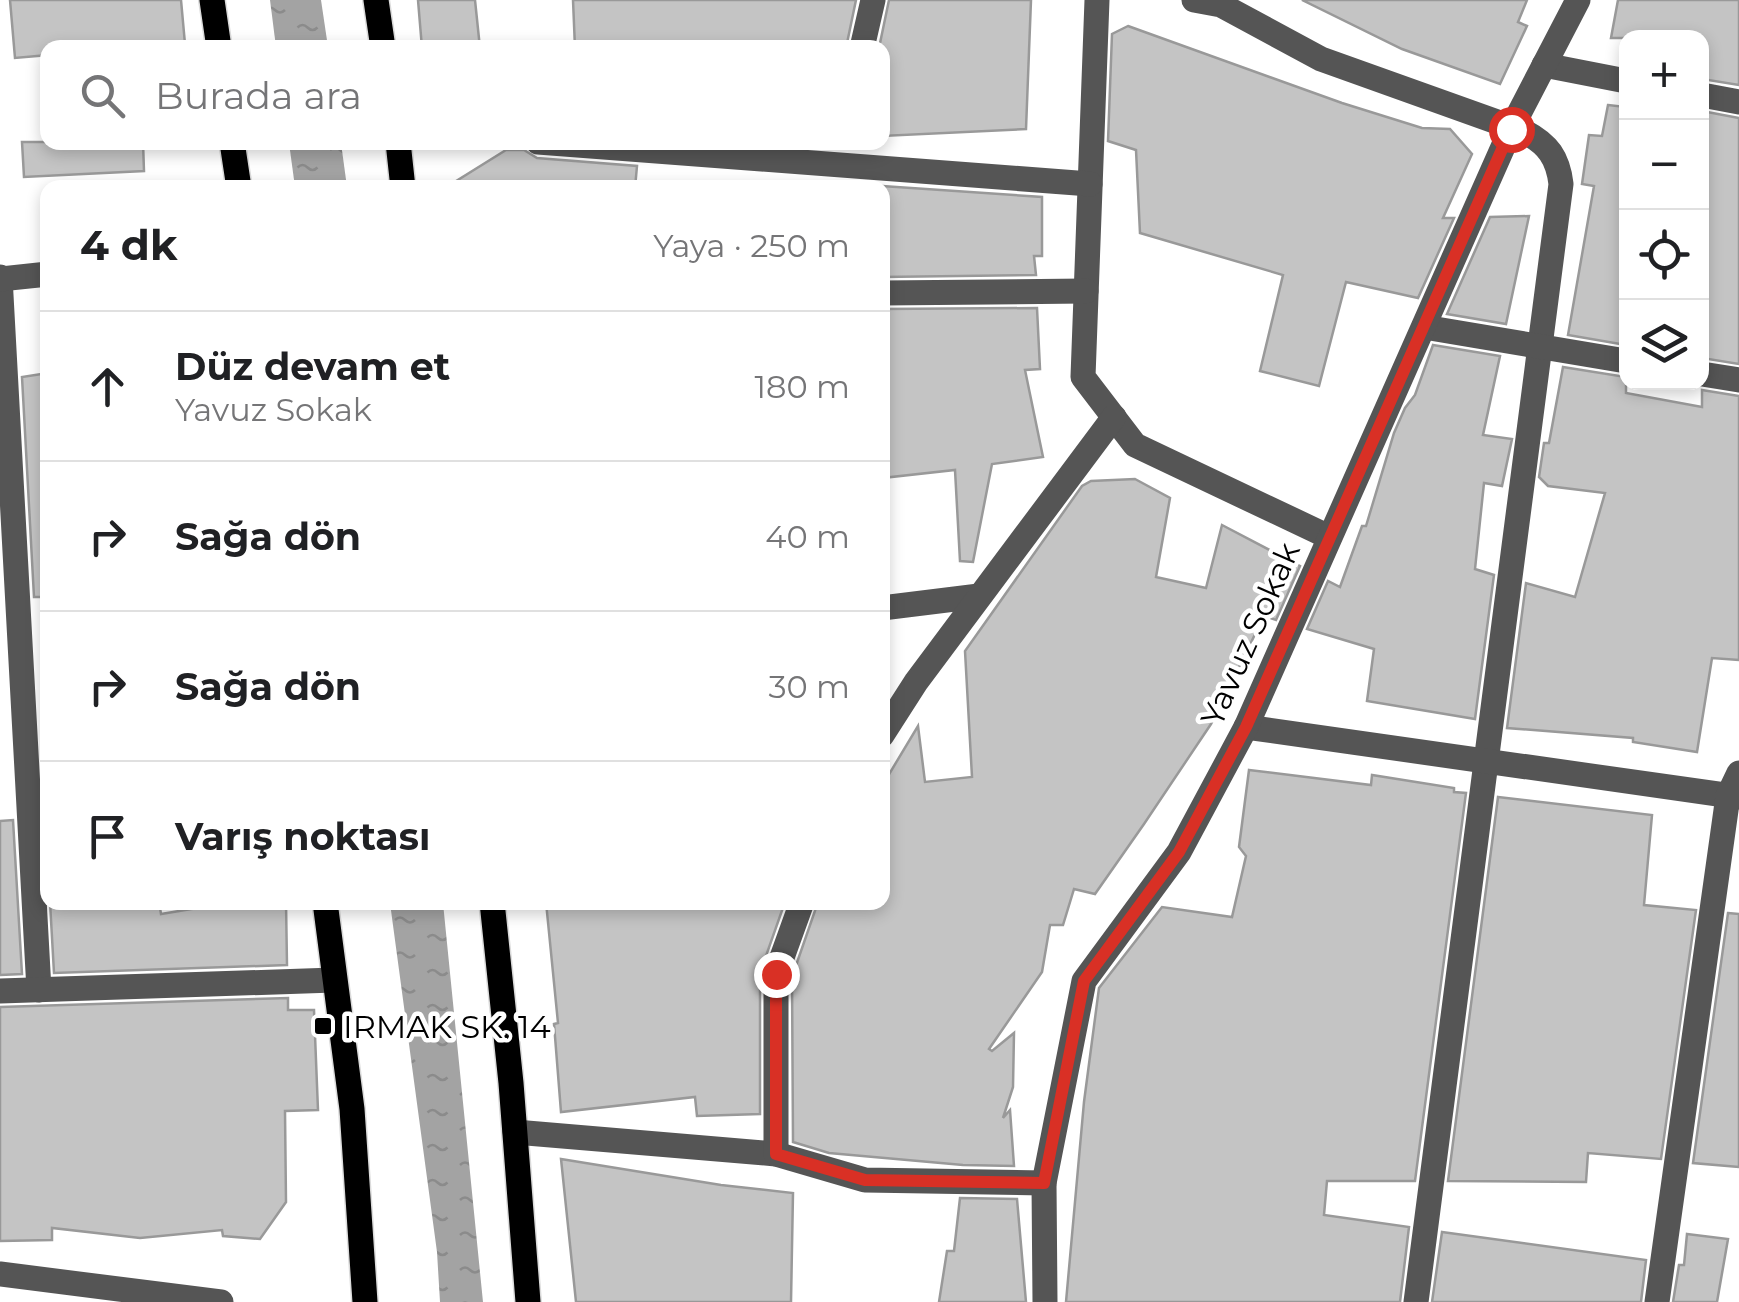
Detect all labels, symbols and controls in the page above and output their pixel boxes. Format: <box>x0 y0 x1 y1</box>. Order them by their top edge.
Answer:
map controls <box>1619 30 1709 390</box>
button: + <box>1619 30 1709 120</box>
search box <box>40 40 890 150</box>
icon: search <box>75 68 130 123</box>
text: Burada ara <box>155 72 362 119</box>
route start <box>1489 107 1535 153</box>
button: − <box>1619 120 1709 210</box>
button: locate <box>1619 210 1709 300</box>
text: 4 dk <box>80 219 177 271</box>
text: Yaya · 250 m <box>653 226 850 265</box>
button: layers <box>1619 300 1709 390</box>
text: Düz devam et <box>175 343 450 390</box>
icon: ahead <box>80 359 135 414</box>
text: 180 m <box>755 367 850 406</box>
text: Yavuz Sokak <box>175 390 372 429</box>
icon: right <box>80 509 135 564</box>
text: Sağa dön <box>175 513 361 560</box>
text: 40 m <box>765 517 850 556</box>
street label: Yavuz Sokak <box>1192 536 1308 732</box>
icon: right <box>80 659 135 714</box>
text: Sağa dön <box>175 663 361 710</box>
text: 30 m <box>768 667 850 706</box>
icon: arrive <box>80 809 135 864</box>
text: Varış noktası <box>175 813 430 860</box>
route end <box>754 952 800 998</box>
place label: IRMAK SK. 14 <box>343 1007 551 1046</box>
marker: IRMAK SK. 14 <box>312 1015 334 1037</box>

